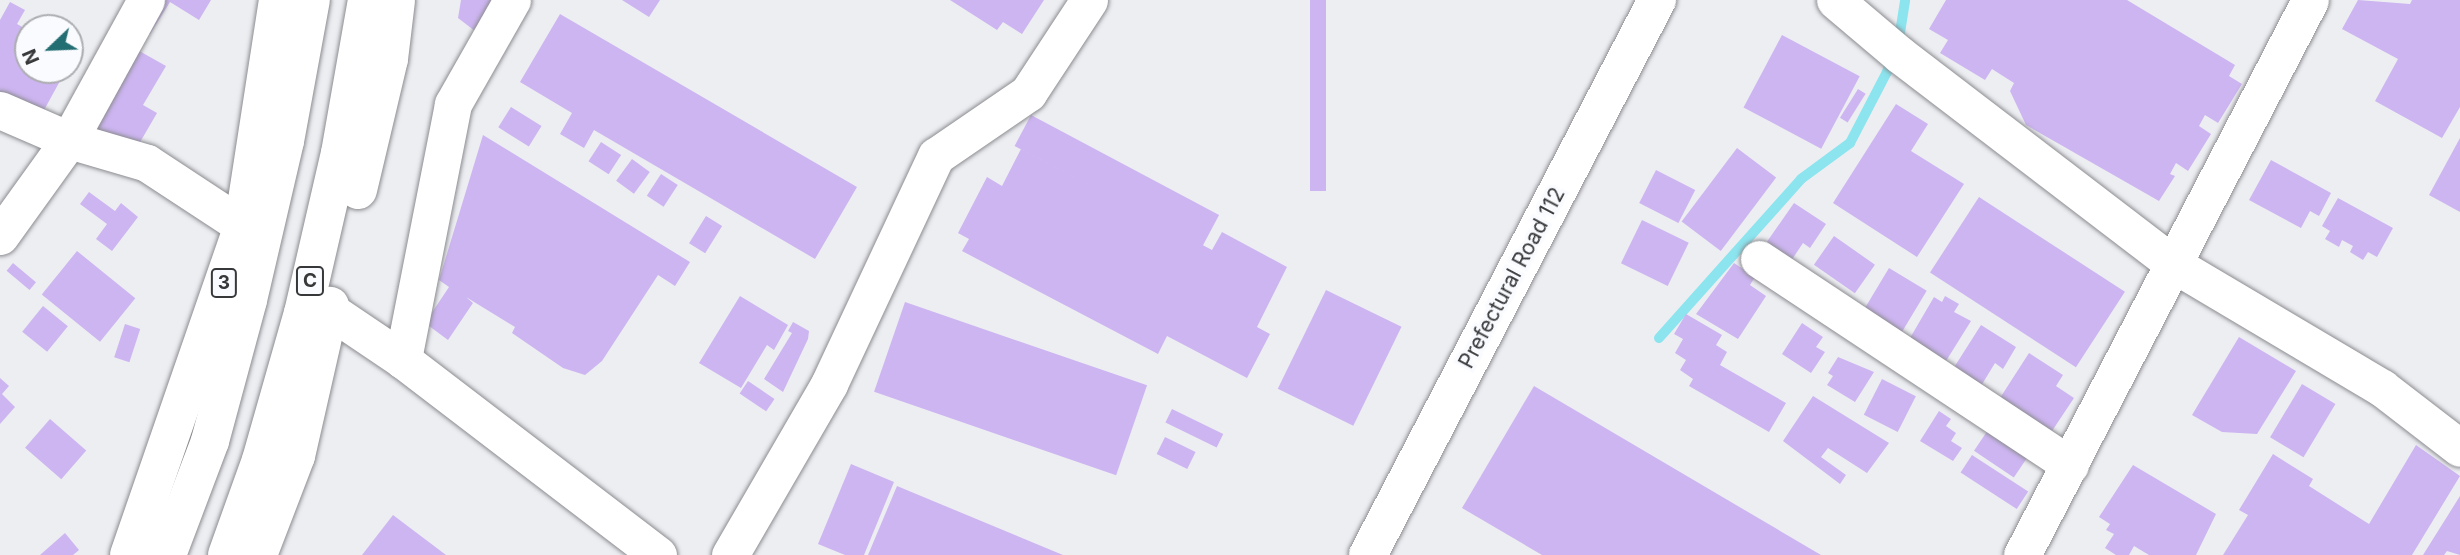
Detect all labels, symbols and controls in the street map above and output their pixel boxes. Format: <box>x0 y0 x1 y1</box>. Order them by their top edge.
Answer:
north arrow <box>14 14 84 84</box>
text: N <box>18 45 44 68</box>
street label: Prefectural Road 112 <box>1454 183 1570 373</box>
road number: C <box>294 266 326 296</box>
road number: 3 <box>210 268 238 298</box>

